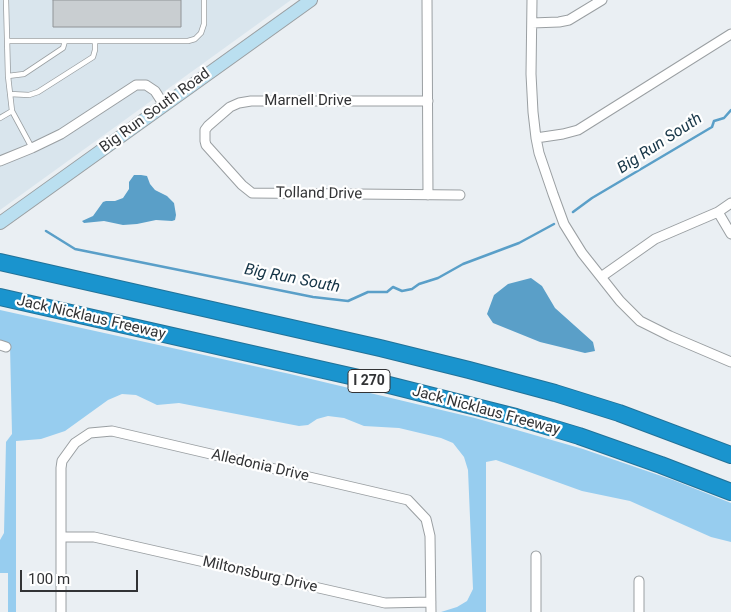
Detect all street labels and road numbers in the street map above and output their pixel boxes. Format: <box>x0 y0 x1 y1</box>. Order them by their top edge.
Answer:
street label: Big Run South Road <box>96 65 214 157</box>
street label: Marnell Drive <box>264 92 352 110</box>
street label: Tolland Drive <box>276 184 362 204</box>
street label: Jack Nicklaus Freeway <box>15 292 167 344</box>
road number: I 270 <box>348 370 390 392</box>
street label: Jack Nicklaus Freeway <box>410 383 562 439</box>
street label: Alledonia Drive <box>209 446 311 486</box>
street label: Miltonsburg Drive <box>201 553 319 597</box>

